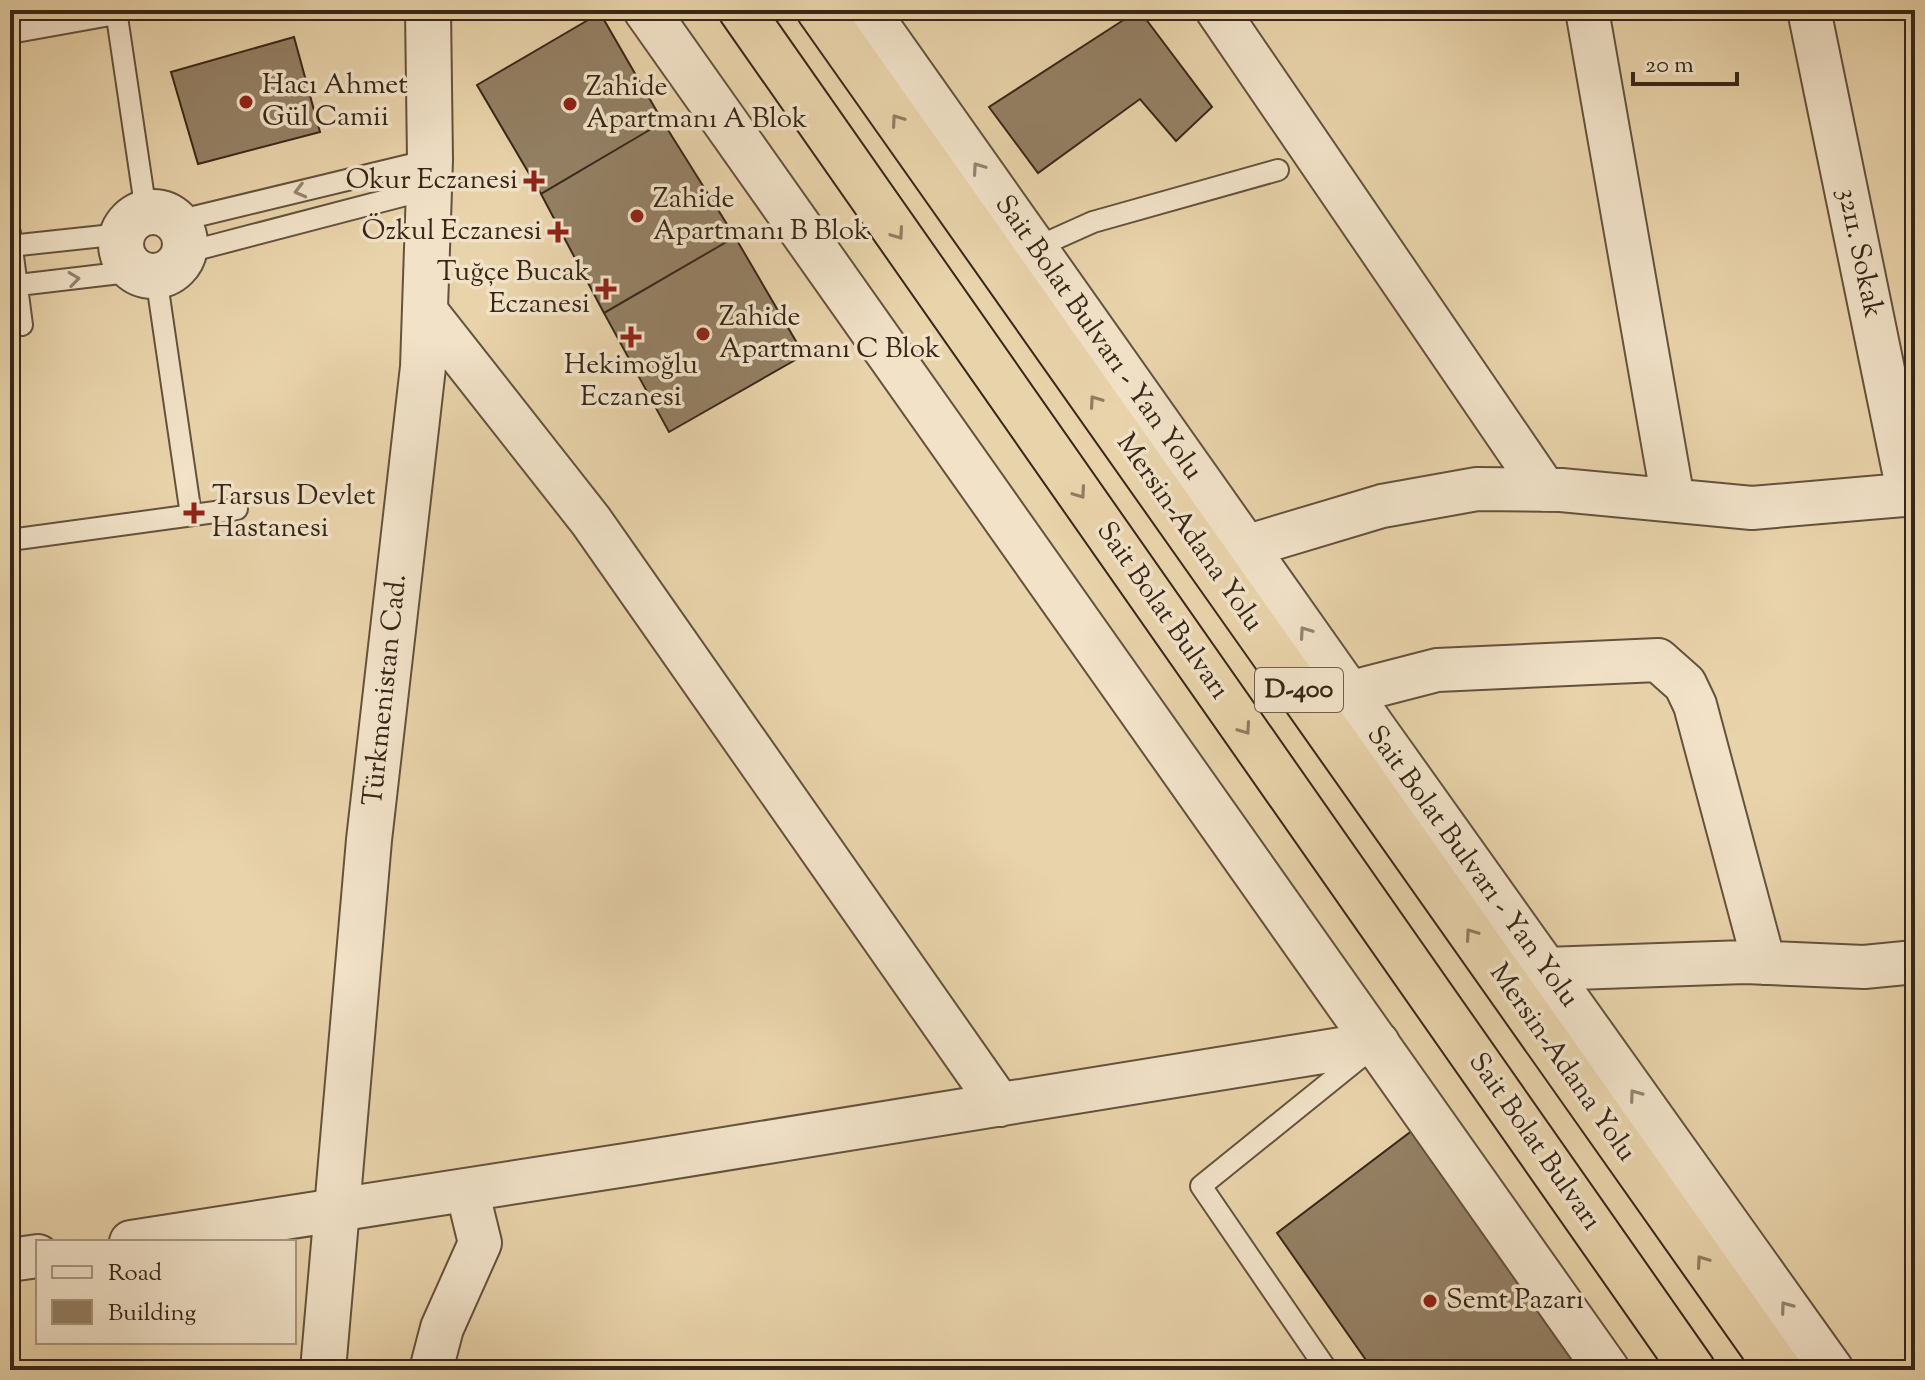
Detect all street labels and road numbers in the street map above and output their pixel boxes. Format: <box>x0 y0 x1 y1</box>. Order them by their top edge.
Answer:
street label: 3211. Sokak <box>1826 184 1892 322</box>
street label: Sait Bolat Bulvarı - Yan Yolu <box>984 187 1212 489</box>
street label: Mersin-Adana Yolu <box>1106 426 1272 640</box>
street label: Sait Bolat Bulvarı <box>1086 514 1238 708</box>
street label: Türkmenistan Cad. <box>354 572 418 808</box>
road number: D-400 <box>1255 668 1343 712</box>
street label: Sait Bolat Bulvarı - Yan Yolu <box>1356 718 1588 1016</box>
street label: Mersin-Adana Yolu <box>1479 956 1645 1170</box>
street label: Sait Bolat Bulvarı <box>1458 1045 1610 1239</box>

